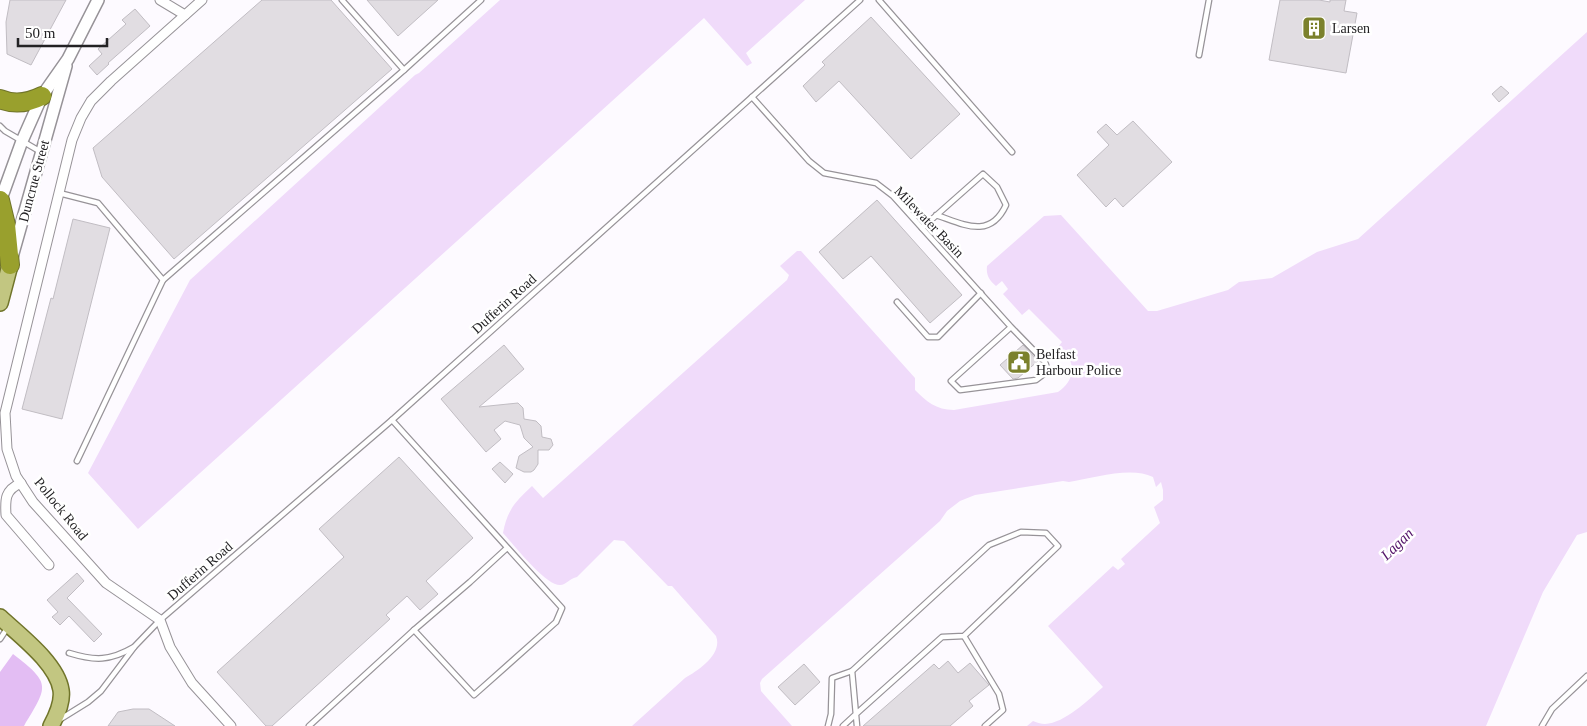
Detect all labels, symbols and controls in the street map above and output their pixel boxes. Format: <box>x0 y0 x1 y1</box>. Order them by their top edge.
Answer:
scale bar <box>18 15 106 47</box>
building icon: Larsen <box>1301 15 1327 41</box>
place label: Larsen <box>1332 21 1370 36</box>
text: 50 m <box>25 25 56 41</box>
street label: Duncrue Street <box>16 138 52 224</box>
street label: Milewater Basin <box>891 183 967 261</box>
street label: Dufferin Road <box>469 271 539 337</box>
place label: Belfast Harbour Police <box>1036 347 1121 378</box>
public building icon: Belfast Harbour Police <box>1006 349 1032 375</box>
street label: Pollock Road <box>31 475 91 543</box>
water label: Lagan <box>1377 525 1416 564</box>
street label: Dufferin Road <box>165 539 235 603</box>

